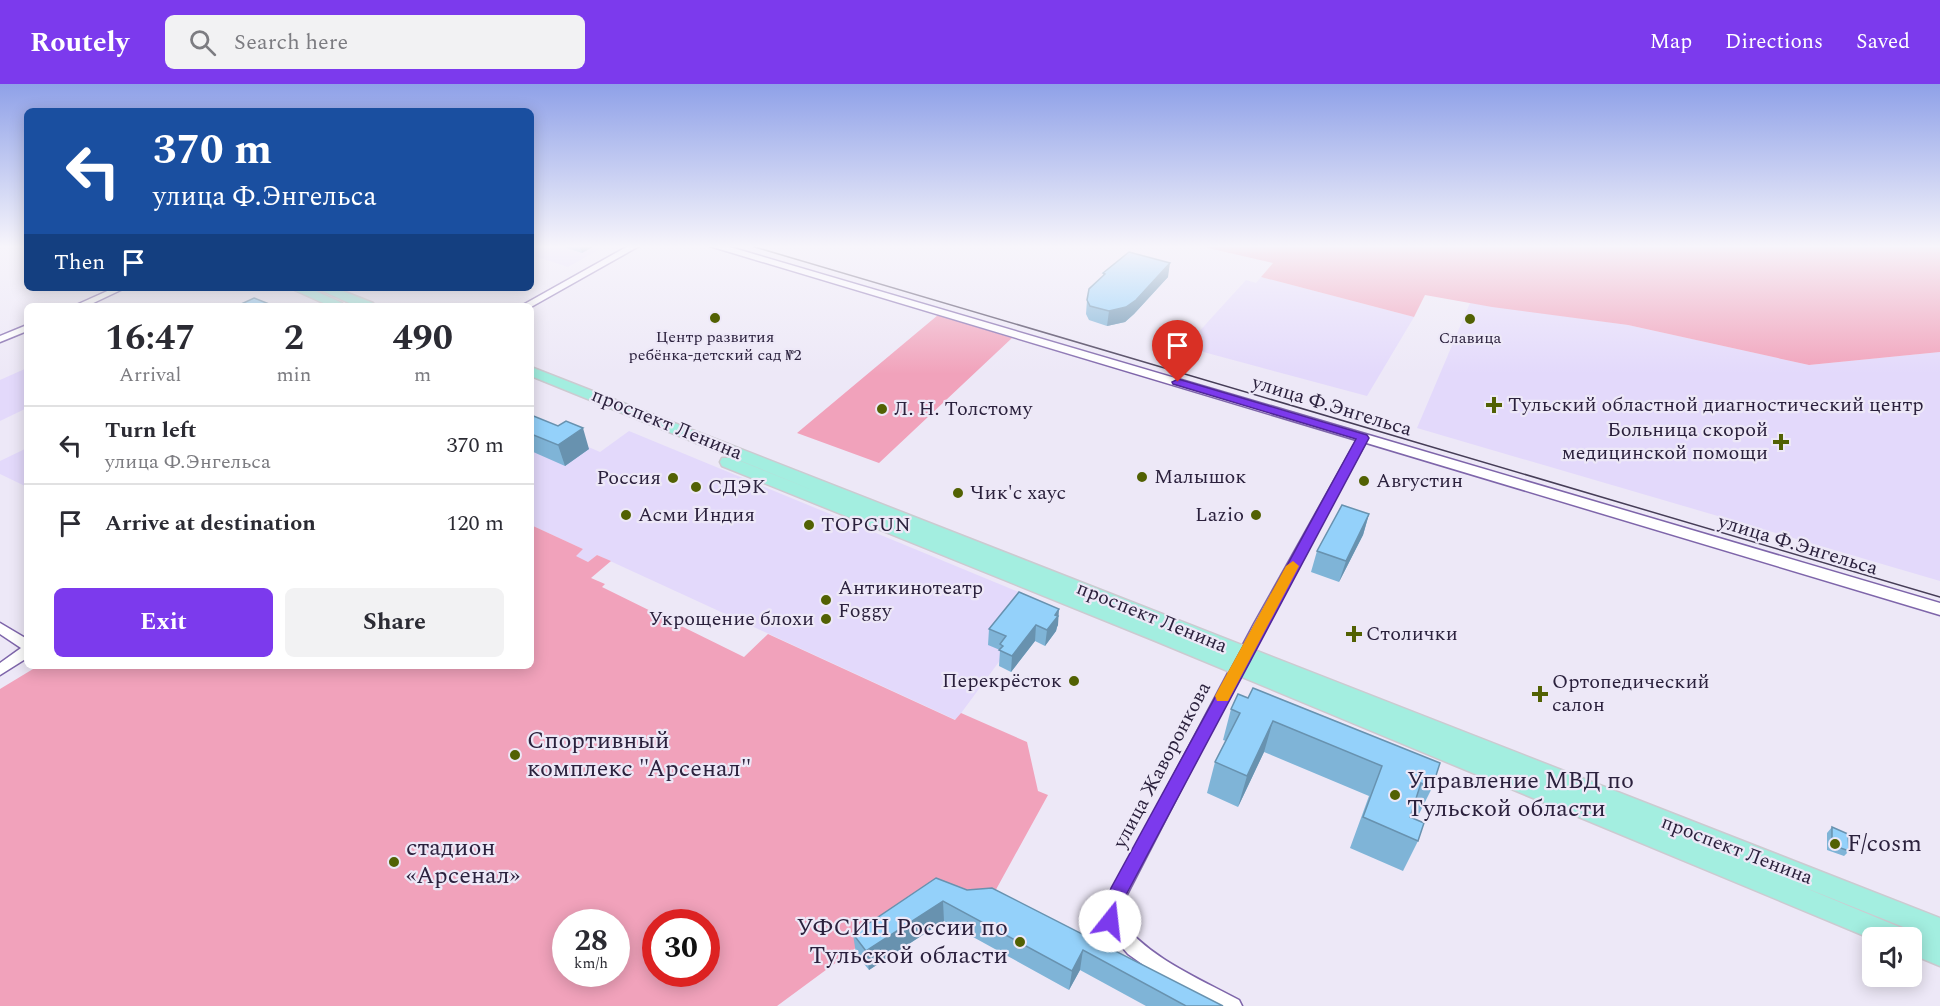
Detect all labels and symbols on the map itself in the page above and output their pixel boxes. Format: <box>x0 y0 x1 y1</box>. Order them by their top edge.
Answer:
marker: Центр развития ребёнка-детский сад №2 <box>708 311 722 325</box>
marker: Славица <box>1463 312 1477 326</box>
pin <box>1152 320 1203 382</box>
place label: Центр развития ребёнка-детский сад №2 <box>628 325 802 367</box>
place label: Славица <box>1439 326 1502 350</box>
street label: улица Ф.Энгельса <box>1247 367 1416 445</box>
street label: проспект Ленина <box>587 380 747 468</box>
place label: Тульский областной диагностический центр <box>1508 390 1924 420</box>
place label: Л. Н. Толстому <box>894 394 1034 424</box>
marker: Тульский областной диагностический центр <box>1485 396 1503 414</box>
marker: Л. Н. Толстому <box>875 402 889 416</box>
place label: Больница скорой медицинской помощи <box>1562 415 1768 468</box>
marker: Больница скорой медицинской помощи <box>1772 433 1790 451</box>
place label: Малышок <box>1154 462 1246 492</box>
place label: Россия <box>596 463 661 493</box>
place label: Августин <box>1376 466 1463 496</box>
marker: Малышок <box>1135 470 1149 484</box>
marker: Россия <box>666 471 680 485</box>
place label: СДЭК <box>708 472 767 502</box>
marker: Августин <box>1357 474 1371 488</box>
place label: Чик'с хаус <box>970 478 1066 508</box>
marker: СДЭК <box>689 480 703 494</box>
marker: Чик'с хаус <box>951 486 965 500</box>
place label: Асми Индия <box>638 500 755 530</box>
place label: Lazio <box>1195 500 1244 530</box>
street label: улица Ф.Энгельса <box>1713 506 1882 584</box>
marker: Асми Индия <box>619 508 633 522</box>
marker: Lazio <box>1249 508 1263 522</box>
place label: TOPGUN <box>821 510 911 540</box>
marker: TOPGUN <box>802 518 816 532</box>
place label: Антикинотеатр Foggy <box>838 573 983 626</box>
street label: проспект Ленина <box>1072 573 1232 661</box>
marker: Антикинотеатр Foggy <box>819 593 833 607</box>
place label: Укрощение блохи <box>649 604 814 634</box>
marker: Укрощение блохи <box>819 612 833 626</box>
place label: Столички <box>1366 619 1458 649</box>
marker: Столички <box>1347 627 1361 641</box>
place label: Перекрёсток <box>942 666 1062 696</box>
place label: Ортопедический салон <box>1552 667 1710 720</box>
marker: Перекрёсток <box>1067 674 1081 688</box>
street label: улица Жаворонкова <box>1105 676 1219 855</box>
marker: Ортопедический салон <box>1533 687 1547 701</box>
place label: Спортивный комплекс "Арсенал" <box>527 723 752 787</box>
marker: Спортивный комплекс "Арсенал" <box>508 748 522 762</box>
place label: Управление МВД по Тульской области <box>1407 763 1634 827</box>
marker: Управление МВД по Тульской области <box>1388 788 1402 802</box>
street label: проспект Ленина <box>1657 807 1817 893</box>
place label: F/cosm <box>1847 826 1922 862</box>
place label: стадион «Арсенал» <box>406 830 520 894</box>
marker: F/cosm <box>1828 837 1842 851</box>
marker: стадион «Арсенал» <box>387 855 401 869</box>
position arrow <box>1078 889 1142 953</box>
speed limit sign: 30 <box>642 909 720 987</box>
place label: УФСИН России по Тульской области <box>796 910 1008 974</box>
marker: УФСИН России по Тульской области <box>1013 935 1027 949</box>

